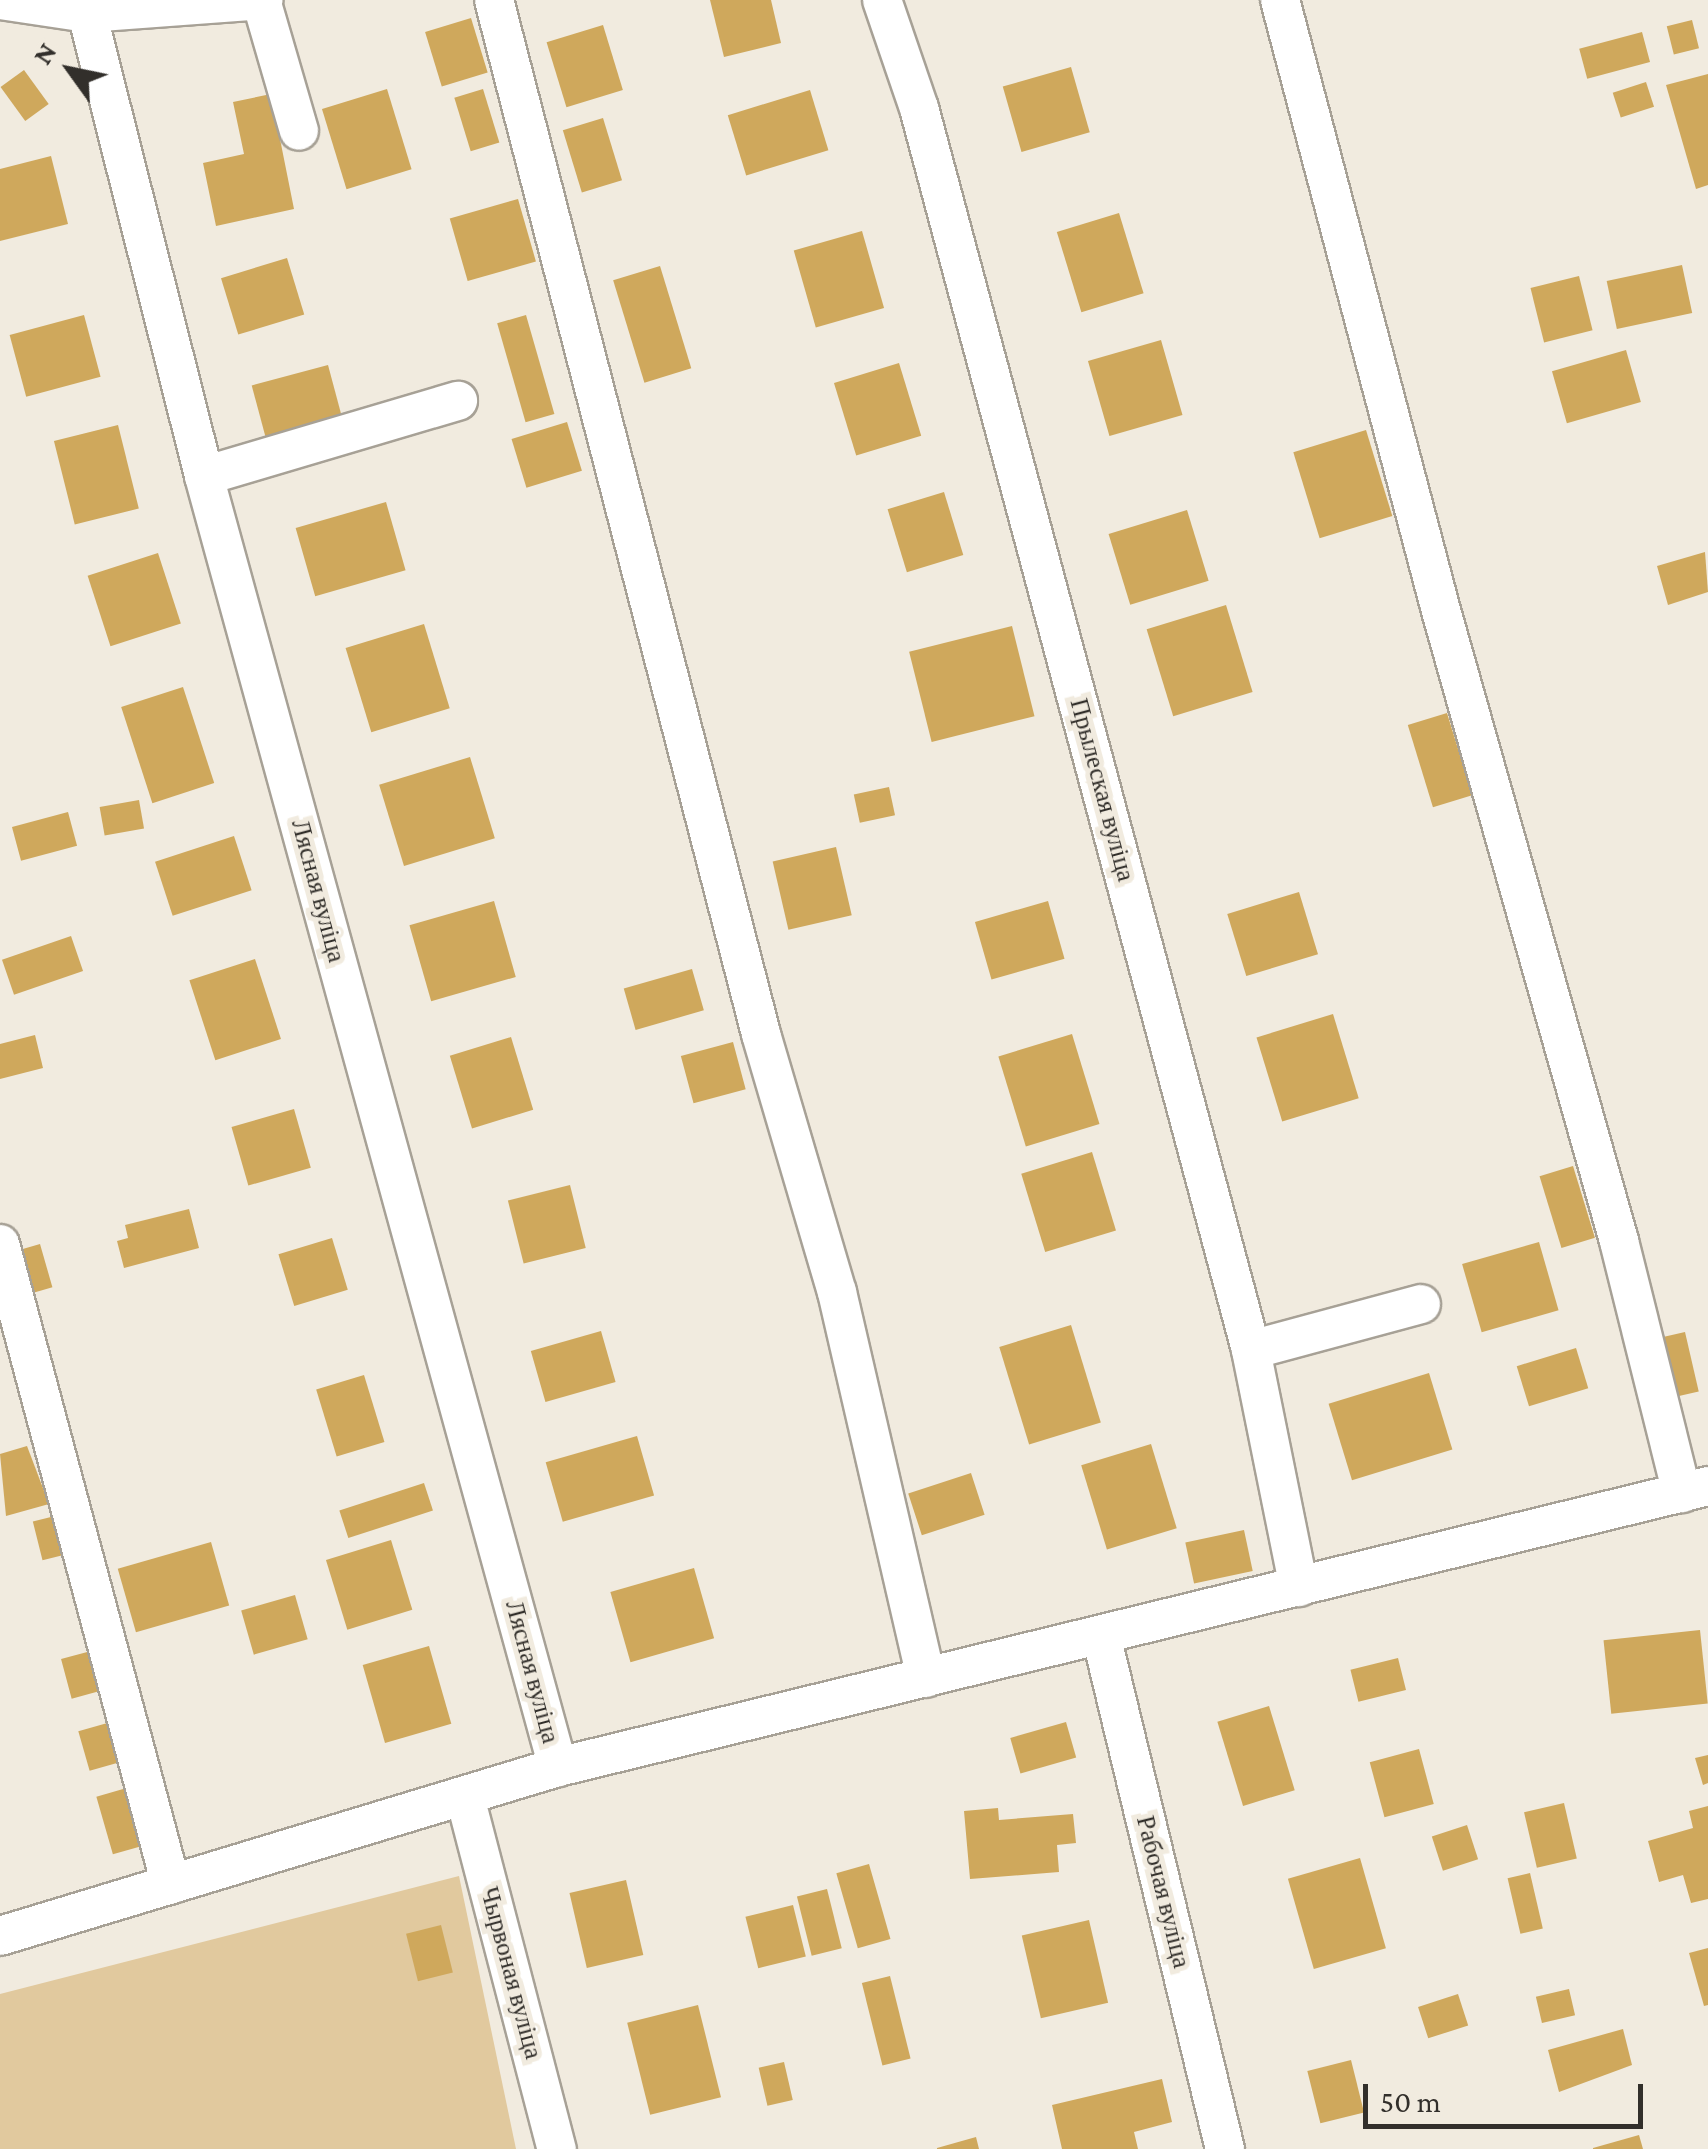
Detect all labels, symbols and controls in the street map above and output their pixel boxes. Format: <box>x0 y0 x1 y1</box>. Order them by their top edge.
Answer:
north arrow <box>20 20 120 120</box>
text: N <box>26 37 63 70</box>
street label: Прылеская вуліца <box>1063 695 1141 885</box>
street label: Лясная вуліца <box>285 816 351 966</box>
street label: Лясная вуліца <box>499 1597 565 1747</box>
street label: Рабочая вуліца <box>1130 1813 1196 1971</box>
street label: Чырвоная вуліца <box>474 1884 548 2062</box>
scale bar <box>1368 2064 1648 2126</box>
text: 50 m <box>1380 2085 1441 2118</box>

